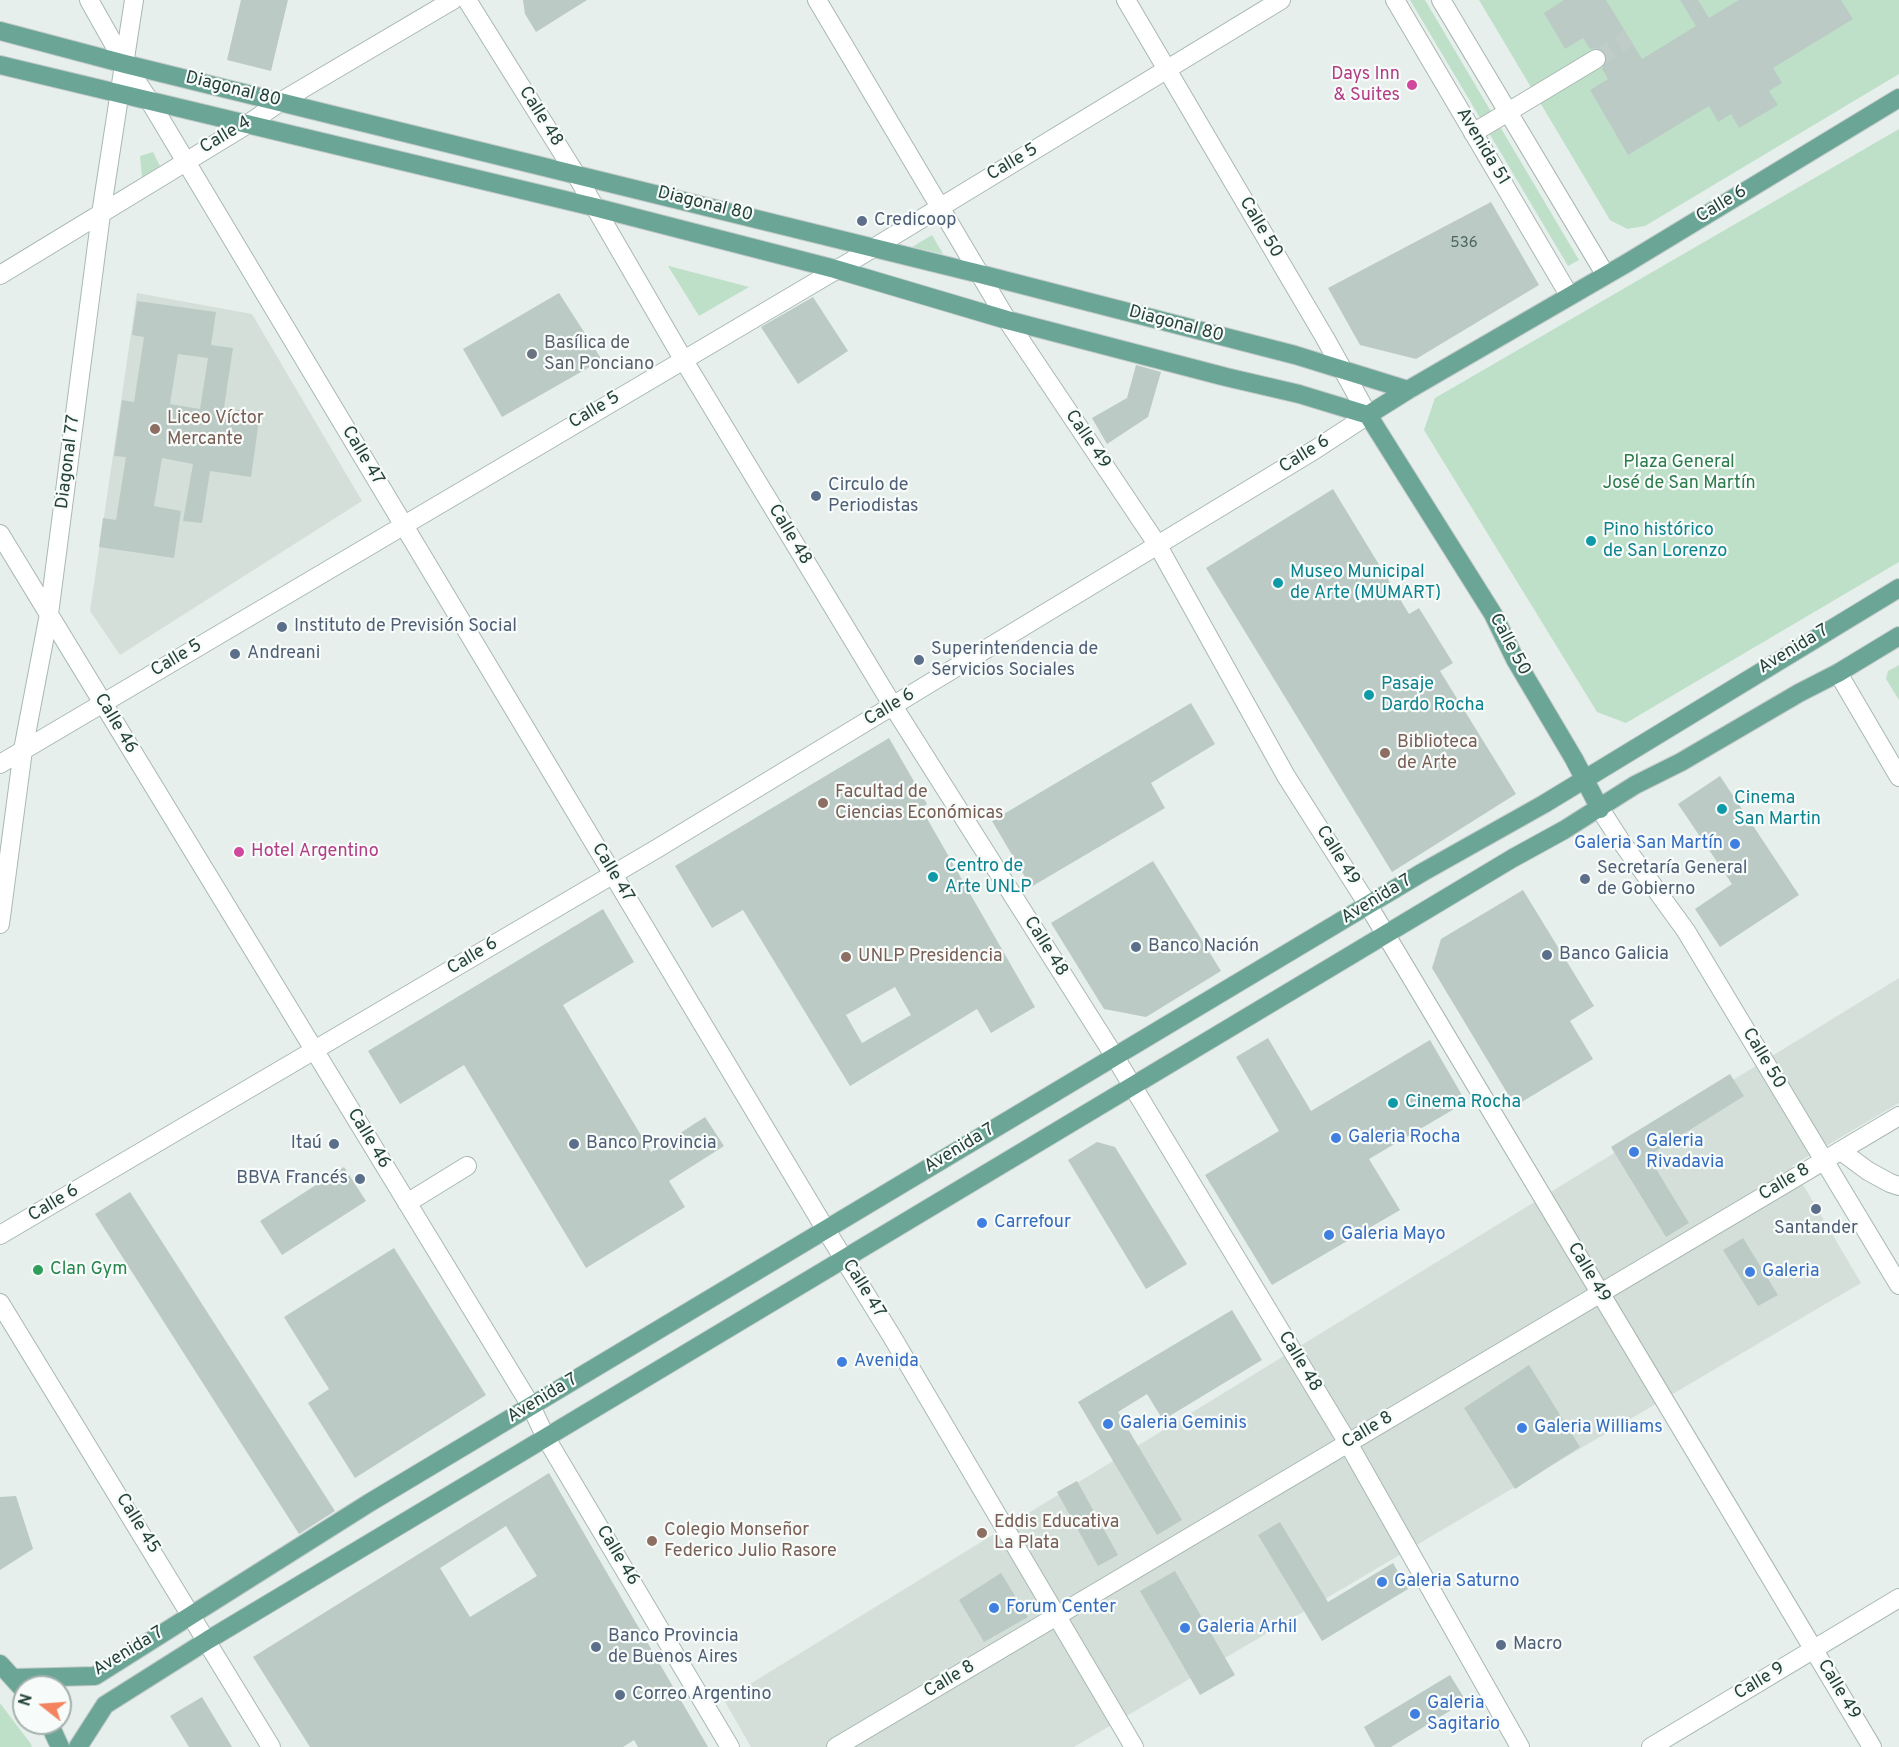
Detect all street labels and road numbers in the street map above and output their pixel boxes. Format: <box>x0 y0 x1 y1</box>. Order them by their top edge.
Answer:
street label: Diagonal 80 <box>183 68 283 112</box>
street label: Calle 48 <box>513 83 567 151</box>
street label: Avenida 51 <box>1450 104 1514 190</box>
street label: Calle 4 <box>197 112 255 160</box>
street label: Calle 5 <box>984 139 1042 187</box>
street label: Calle 6 <box>1693 182 1751 228</box>
street label: Diagonal 80 <box>655 183 755 227</box>
street label: Calle 50 <box>1233 194 1287 262</box>
street label: Diagonal 80 <box>1126 302 1226 348</box>
street label: Calle 5 <box>566 387 624 435</box>
street label: Calle 49 <box>1060 407 1114 473</box>
street label: Diagonal 77 <box>53 414 85 510</box>
street label: Calle 47 <box>336 423 388 489</box>
street label: Calle 6 <box>1276 431 1334 479</box>
street label: Calle 48 <box>763 501 815 569</box>
street label: Calle 50 <box>1484 610 1534 680</box>
street label: Avenida 7 <box>1755 621 1833 679</box>
street label: Calle 5 <box>148 635 206 683</box>
street label: Calle 6 <box>861 685 919 731</box>
street label: Calle 46 <box>89 690 141 758</box>
street label: Calle 49 <box>1310 822 1364 890</box>
street label: Calle 47 <box>586 840 638 906</box>
street label: Avenida 7 <box>1338 871 1416 929</box>
street label: Calle 48 <box>1018 913 1072 981</box>
street label: Calle 6 <box>444 934 502 980</box>
street label: Calle 50 <box>1736 1025 1790 1093</box>
street label: Calle 46 <box>342 1105 394 1173</box>
street label: Avenida 7 <box>921 1120 999 1178</box>
street label: Calle 8 <box>1756 1159 1814 1207</box>
street label: Calle 6 <box>25 1181 83 1227</box>
street label: Calle 49 <box>1562 1239 1614 1307</box>
street label: Calle 47 <box>837 1256 889 1322</box>
street label: Calle 48 <box>1273 1328 1325 1396</box>
street label: Avenida 7 <box>504 1370 582 1428</box>
street label: Calle 8 <box>1339 1407 1397 1455</box>
street label: Calle 45 <box>110 1490 164 1558</box>
street label: Calle 46 <box>591 1522 643 1590</box>
street label: Avenida 7 <box>90 1623 168 1681</box>
street label: Calle 8 <box>921 1656 979 1704</box>
street label: Calle 49 <box>1812 1656 1864 1724</box>
street label: Calle 9 <box>1731 1659 1789 1705</box>

